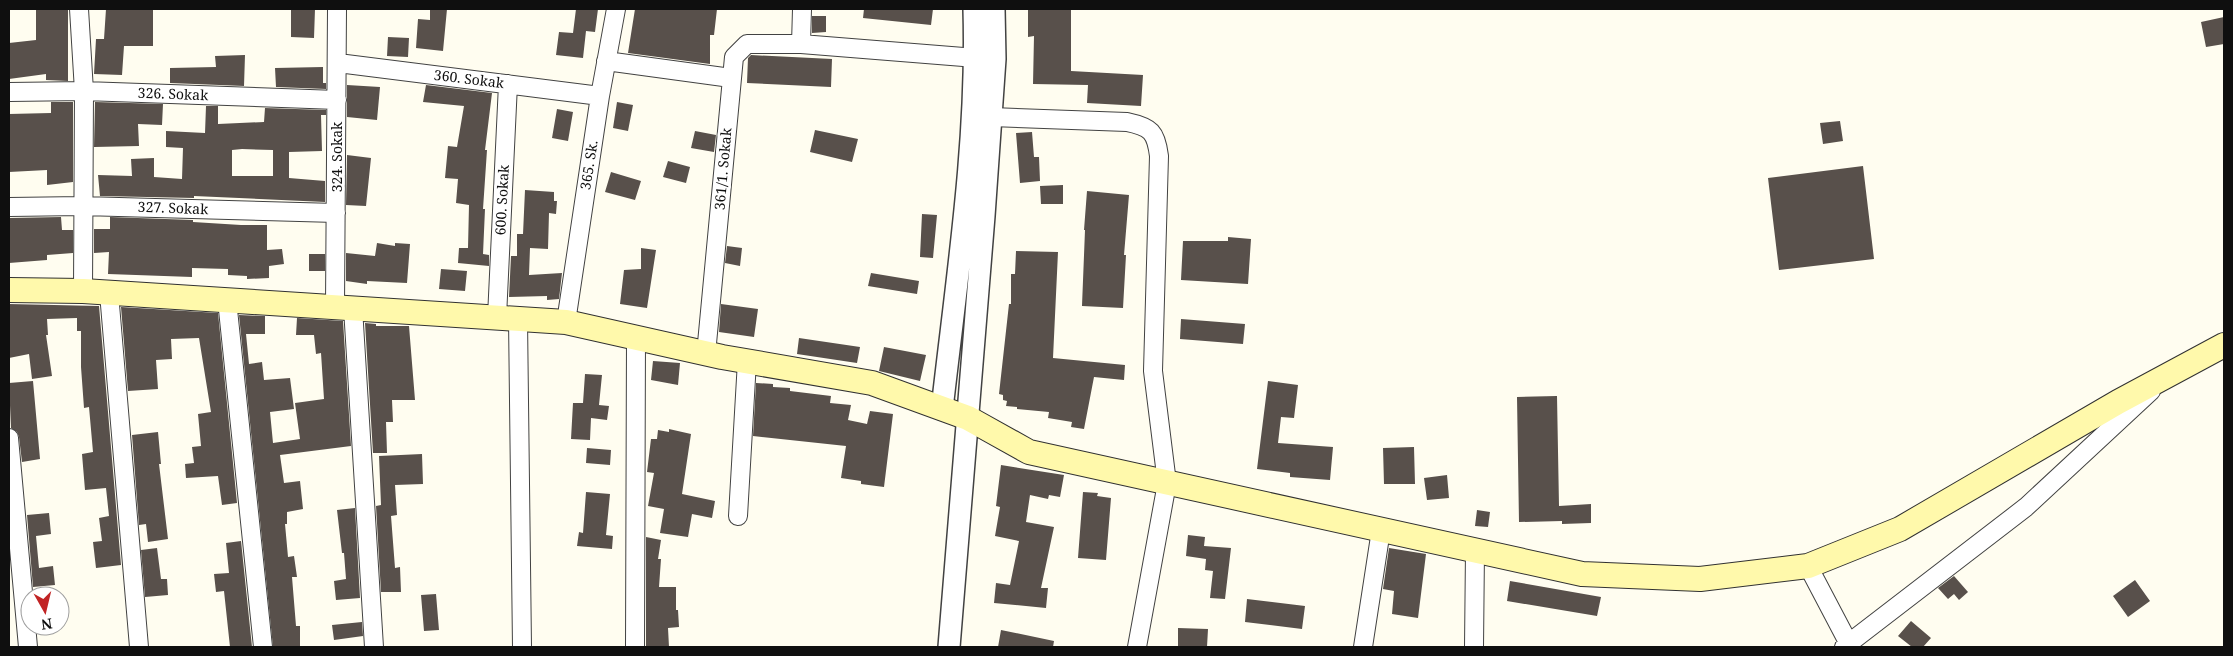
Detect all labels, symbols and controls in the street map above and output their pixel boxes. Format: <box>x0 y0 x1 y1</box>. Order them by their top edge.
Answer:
street label: 360. Sokak <box>433 65 506 92</box>
street label: 326. Sokak <box>137 83 209 104</box>
street label: 324. Sokak <box>327 121 346 192</box>
street label: 361/1. Sokak <box>709 126 736 211</box>
street label: 365. Sk. <box>575 139 602 191</box>
street label: 600. Sokak <box>490 163 513 236</box>
street label: 327. Sokak <box>137 197 209 218</box>
north arrow <box>20 586 70 636</box>
text: N <box>40 614 54 635</box>

